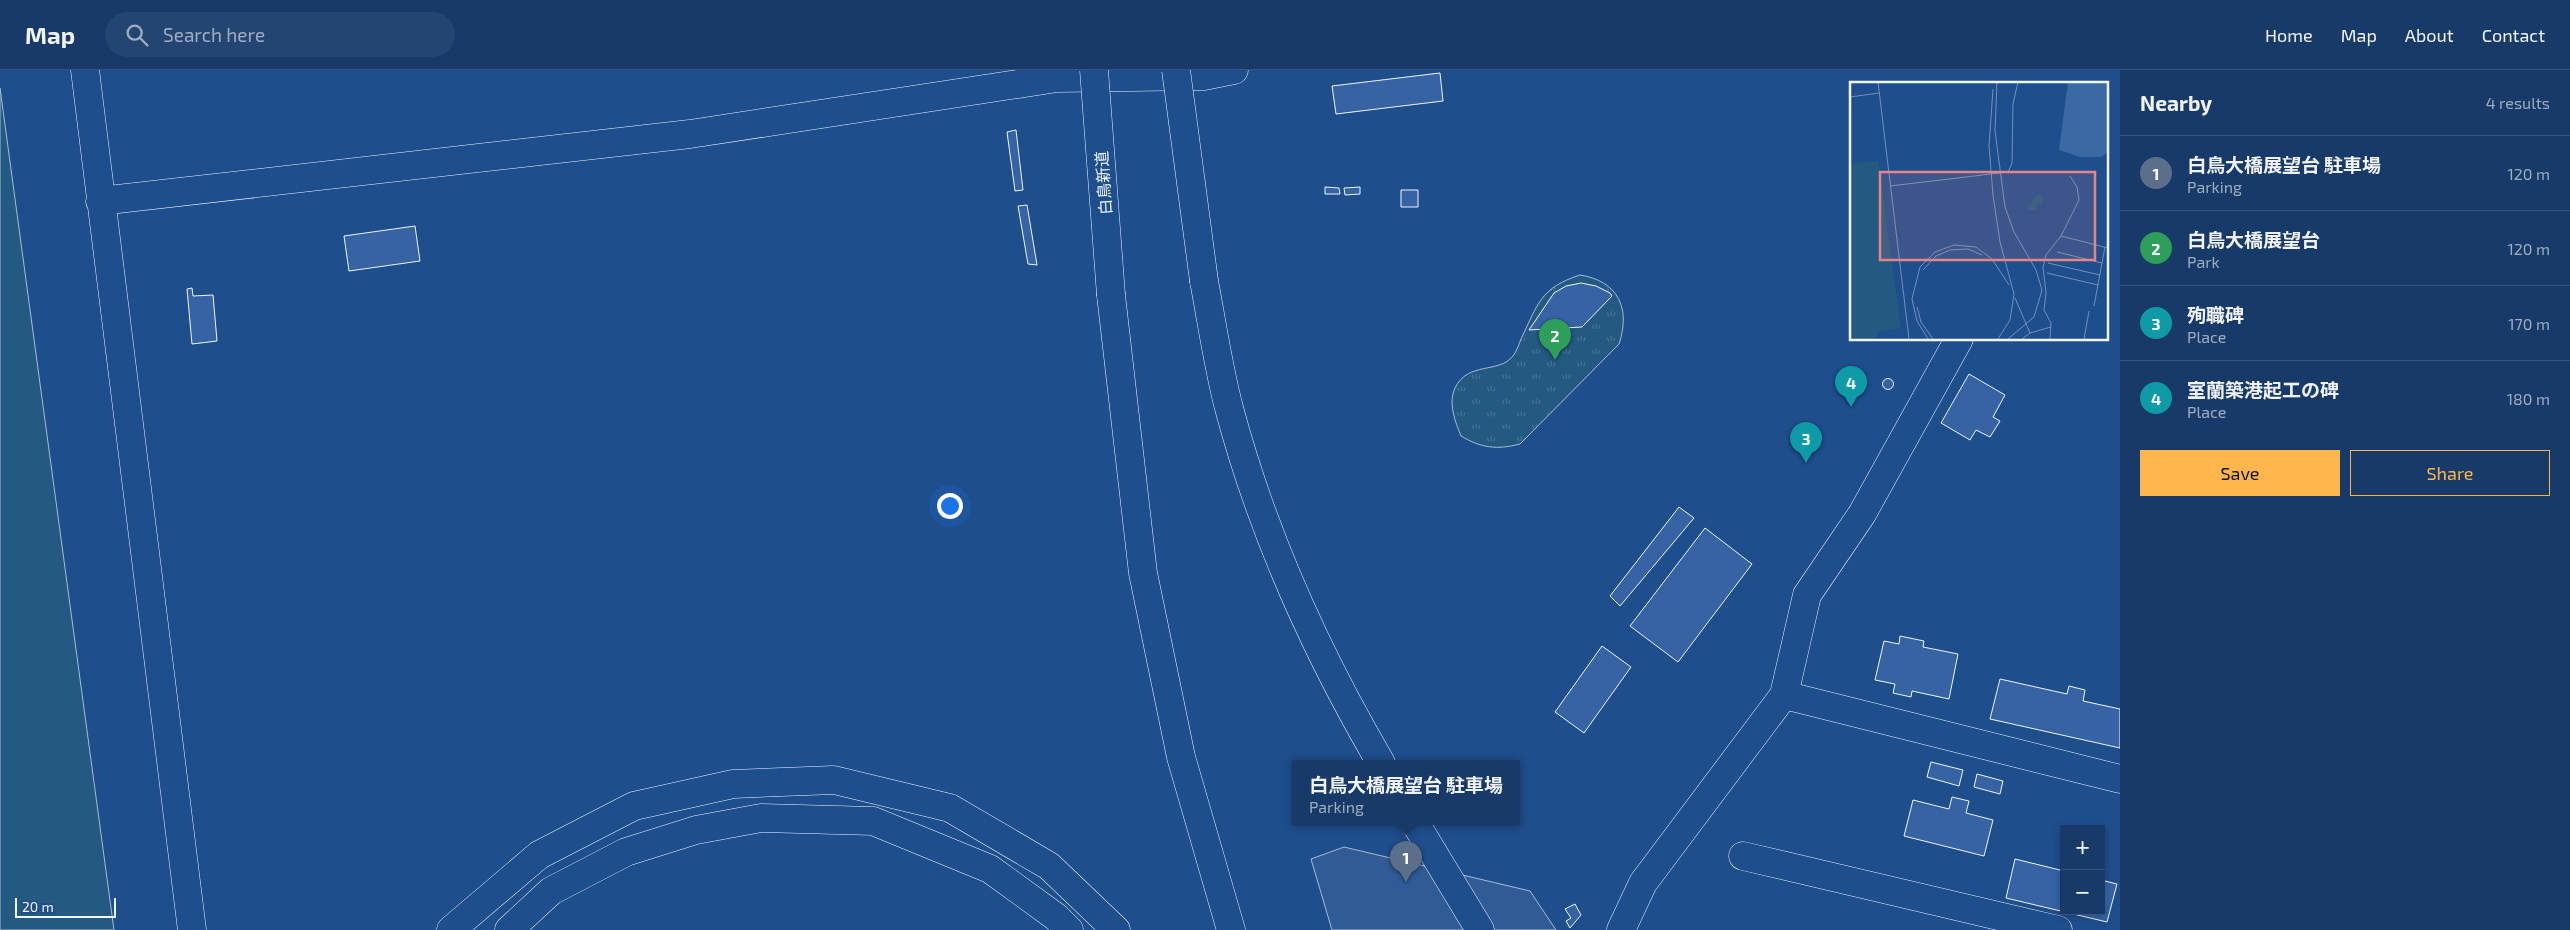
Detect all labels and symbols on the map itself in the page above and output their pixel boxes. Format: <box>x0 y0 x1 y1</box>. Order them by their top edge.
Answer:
inset map <box>1850 82 2108 340</box>
street label: 白鳥新道 <box>1091 150 1115 216</box>
pin: 2 <box>1539 319 1571 360</box>
pin: 4 <box>1835 366 1867 407</box>
pin: 3 <box>1790 422 1822 463</box>
your location <box>937 493 963 519</box>
pin: 1 <box>1390 841 1422 882</box>
scale bar <box>15 895 116 918</box>

